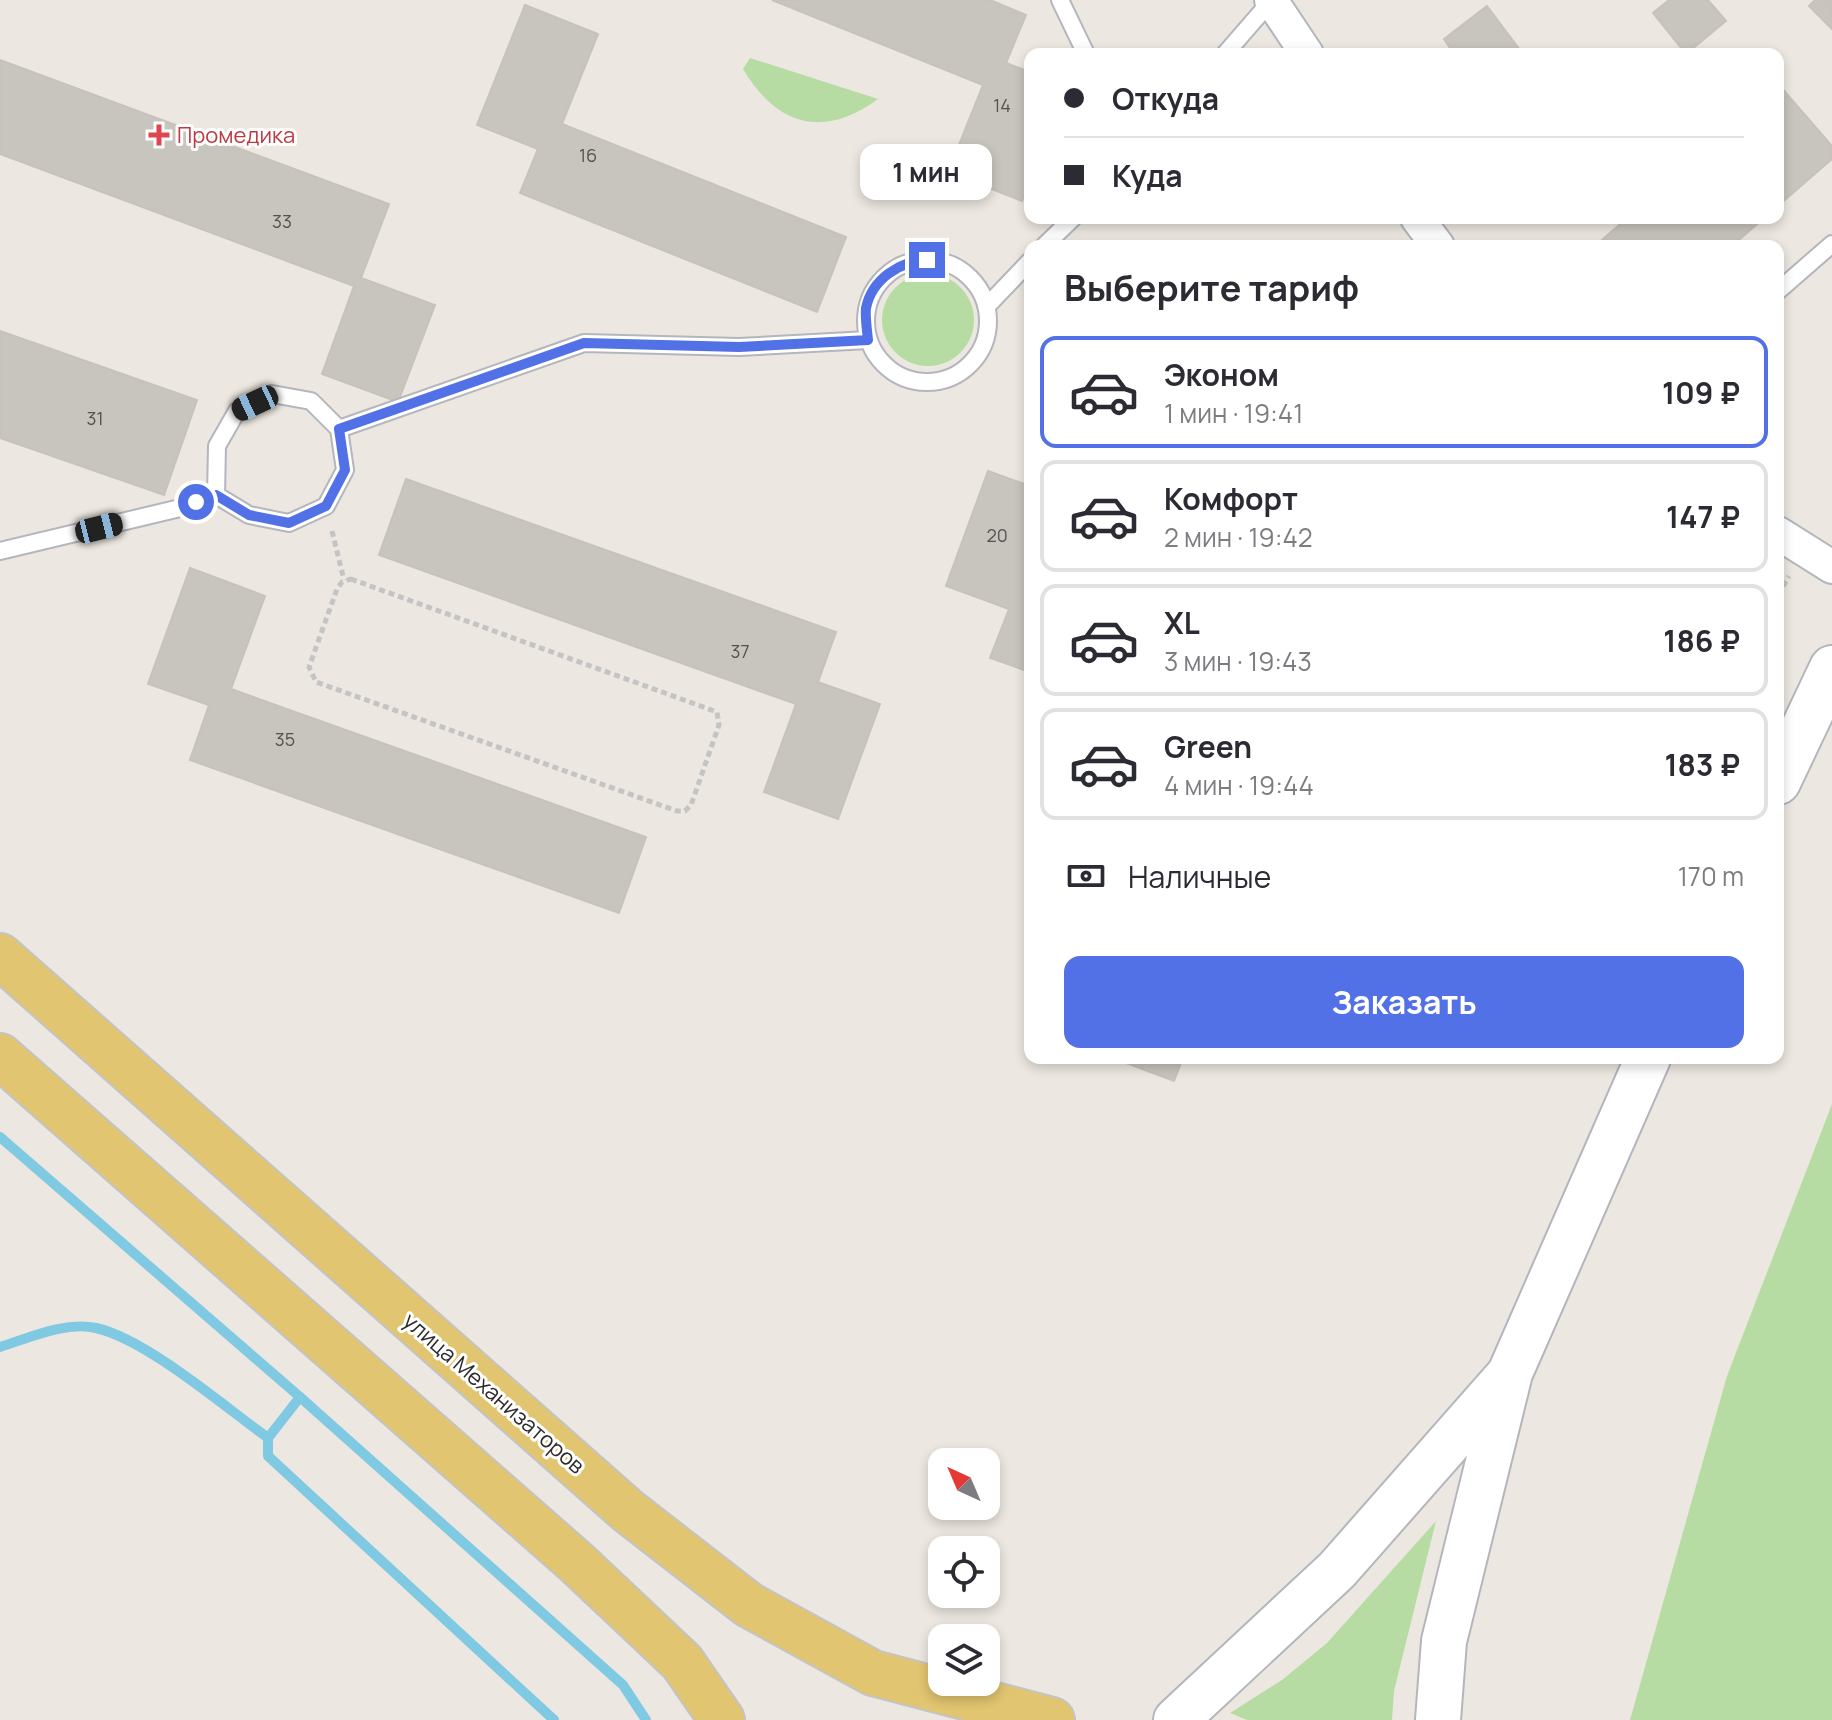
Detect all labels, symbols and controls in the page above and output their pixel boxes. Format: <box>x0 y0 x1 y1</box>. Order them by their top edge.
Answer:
text: Откуда <box>1112 78 1219 119</box>
house number: 14 <box>993 93 1011 117</box>
place label: Промедика <box>177 120 295 150</box>
marker: Промедика <box>148 124 170 146</box>
house number: 16 <box>579 143 597 167</box>
callout: 1 мин <box>861 144 993 200</box>
text: 1 мин <box>892 154 960 190</box>
text: Куда <box>1112 155 1183 196</box>
house number: 33 <box>272 209 292 233</box>
route end <box>909 242 945 278</box>
text: Выберите тариф <box>1064 263 1359 312</box>
text: Эконом <box>1164 354 1279 395</box>
icon: car <box>1068 356 1140 428</box>
text: 109 ₽ <box>1662 372 1740 413</box>
car <box>228 382 282 424</box>
text: 1 мин · 19:41 <box>1164 395 1303 431</box>
house number: 31 <box>87 406 103 430</box>
text: Комфорт <box>1164 478 1298 519</box>
icon: car <box>1068 480 1140 552</box>
route start <box>178 484 214 520</box>
text: 147 ₽ <box>1666 496 1740 537</box>
car <box>73 511 125 545</box>
text: 2 мин · 19:42 <box>1164 519 1313 555</box>
house number: 20 <box>986 523 1008 547</box>
text: XL <box>1164 602 1200 643</box>
icon: car <box>1068 604 1140 676</box>
text: 186 ₽ <box>1663 620 1740 661</box>
house number: 37 <box>731 639 750 663</box>
text: 3 мин · 19:43 <box>1164 643 1312 679</box>
text: Green <box>1164 726 1252 767</box>
house number: 35 <box>275 727 295 751</box>
icon: car <box>1068 728 1140 800</box>
text: 183 ₽ <box>1664 744 1740 785</box>
text: 4 мин · 19:44 <box>1164 767 1314 803</box>
icon: cash <box>1064 854 1108 898</box>
text: Наличные <box>1128 856 1271 897</box>
text: 170 m <box>1678 858 1744 894</box>
button: Заказать <box>1064 956 1744 1048</box>
street label: улица Механизаторов <box>397 1306 591 1480</box>
north arrow <box>928 1448 1000 1520</box>
map controls <box>928 1448 1000 1696</box>
button: locate <box>928 1536 1000 1608</box>
button: layers <box>928 1624 1000 1696</box>

